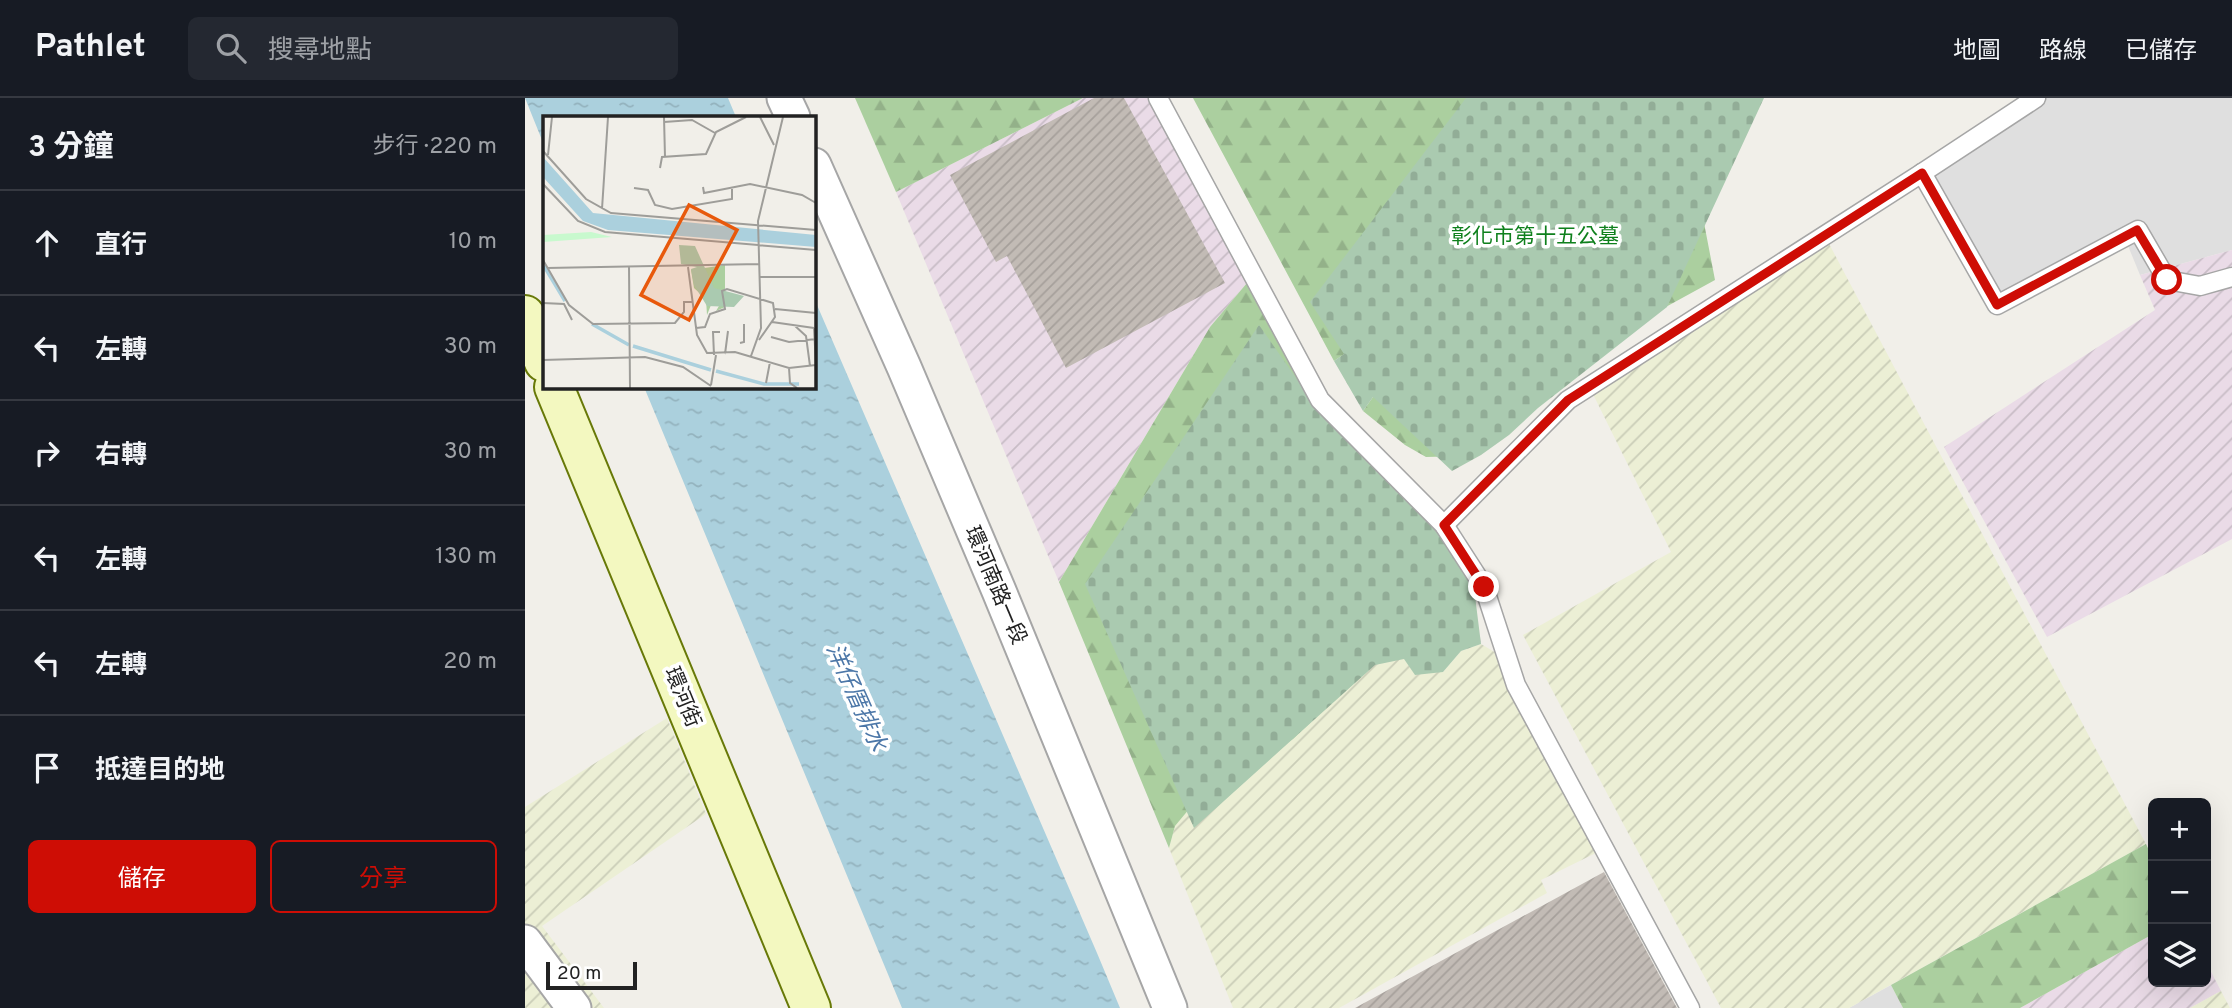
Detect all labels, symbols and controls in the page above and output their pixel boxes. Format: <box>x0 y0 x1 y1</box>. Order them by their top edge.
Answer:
search box <box>188 17 678 80</box>
text: Pathlet <box>35 27 146 69</box>
icon: search <box>212 29 250 67</box>
text: 搜尋地點 <box>268 35 372 68</box>
text: 地圖 <box>1953 37 2001 67</box>
text: 路線 <box>2039 37 2087 67</box>
text: 已儲存 <box>2125 37 2197 67</box>
inset map <box>543 116 815 388</box>
text: 3 分鐘 <box>28 130 114 167</box>
text: 步行 · 220 m <box>372 133 497 162</box>
icon: ahead <box>28 224 66 262</box>
park label: 彰化市第十五公墓 <box>1451 224 1619 251</box>
text: 10 m <box>449 228 497 257</box>
text: 直行 <box>95 230 147 263</box>
route start <box>2151 264 2182 295</box>
icon: left <box>28 329 66 367</box>
text: 30 m <box>444 333 497 362</box>
text: 左轉 <box>95 335 147 368</box>
icon: right <box>28 434 66 472</box>
text: 30 m <box>444 438 497 467</box>
text: 右轉 <box>95 440 147 473</box>
street label: 環河南路一段 <box>958 522 1032 649</box>
icon: left <box>28 539 66 577</box>
text: 130 m <box>435 543 497 572</box>
text: 左轉 <box>95 545 147 578</box>
route end <box>1468 571 1499 602</box>
water label: 洋仔厝排水 <box>818 640 892 757</box>
icon: left <box>28 644 66 682</box>
text: 20 m <box>443 648 497 677</box>
text: 左轉 <box>95 650 147 683</box>
street label: 環河街 <box>657 663 706 732</box>
icon: arrive <box>28 749 66 787</box>
text: 抵達目的地 <box>95 755 225 788</box>
map controls <box>2148 798 2211 987</box>
button: + <box>2148 798 2211 861</box>
button: 儲存 <box>28 840 256 913</box>
button: 分享 <box>270 840 497 913</box>
button: − <box>2148 861 2211 924</box>
button: layers <box>2148 924 2211 987</box>
scale bar <box>546 959 637 991</box>
text: 20 m <box>557 962 601 986</box>

